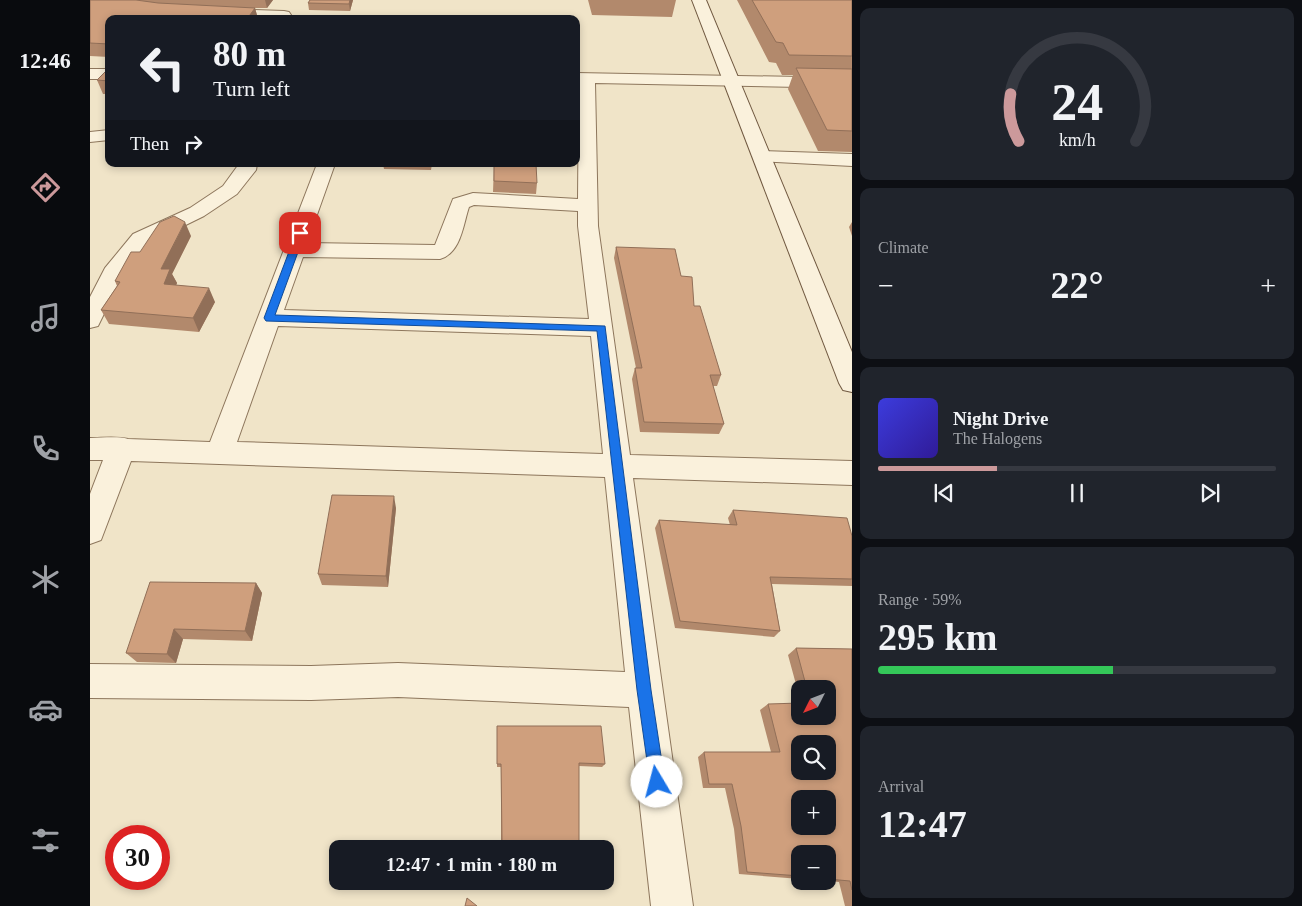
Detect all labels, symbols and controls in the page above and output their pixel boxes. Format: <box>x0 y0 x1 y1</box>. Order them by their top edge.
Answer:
icon: left <box>130 35 195 100</box>
text: 80 m <box>213 35 286 74</box>
text: 12:46 <box>19 48 71 73</box>
text: 24 <box>1051 74 1103 131</box>
text: Turn left <box>213 76 290 101</box>
icon: right <box>179 130 207 158</box>
text: km/h <box>1059 130 1095 150</box>
text: Then <box>130 133 169 154</box>
icon: directions <box>28 170 63 205</box>
pin <box>279 212 321 254</box>
icon: arrive <box>286 219 314 247</box>
text: Climate <box>878 239 929 256</box>
text: 22° <box>1050 264 1104 306</box>
text: − <box>878 270 894 301</box>
text: + <box>1260 270 1276 301</box>
icon: music <box>28 300 63 335</box>
text: Night Drive <box>953 408 1049 429</box>
text: The Halogens <box>953 430 1042 447</box>
icon: phone <box>28 431 63 466</box>
icon: previous <box>930 479 958 507</box>
icon: pause <box>1063 479 1091 507</box>
icon: next <box>1196 479 1224 507</box>
icon: climate <box>28 562 63 597</box>
text: Range · 59% <box>878 591 962 608</box>
text: 295 km <box>878 616 997 658</box>
north arrow <box>791 680 836 725</box>
map controls <box>791 680 836 890</box>
icon: car <box>28 692 63 727</box>
button: search <box>791 735 836 780</box>
position arrow <box>630 755 682 807</box>
text: Arrival <box>878 778 924 795</box>
button: + <box>791 790 836 835</box>
text: 12:47 <box>878 803 967 845</box>
icon: filters <box>28 823 63 858</box>
speed limit sign: 30 <box>105 825 170 890</box>
button: − <box>791 845 836 890</box>
text: 12:47 · 1 min · 180 m <box>386 854 557 875</box>

